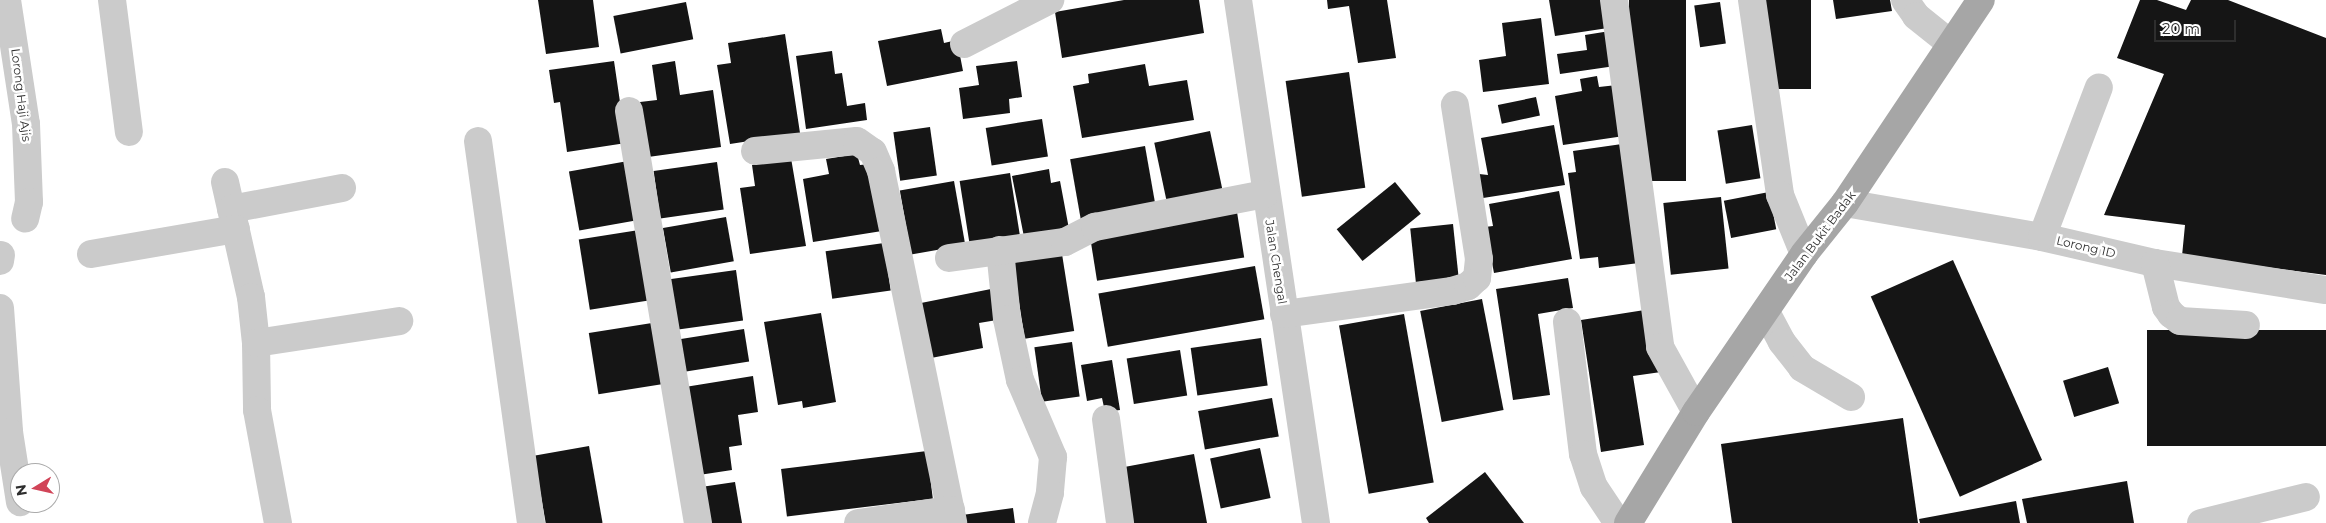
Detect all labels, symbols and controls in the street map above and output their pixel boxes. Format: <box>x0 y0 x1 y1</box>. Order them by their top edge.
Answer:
scale bar <box>2156 10 2238 42</box>
text: 20 m <box>2162 19 2200 38</box>
street label: Lorong Haji Ajis <box>8 48 34 142</box>
street label: Jalan Bukit Badak <box>1782 188 1858 284</box>
street label: Jalan Chengal <box>1262 219 1290 305</box>
street label: Lorong 1D <box>2055 233 2117 261</box>
north arrow <box>10 463 60 513</box>
text: N <box>11 483 31 497</box>

